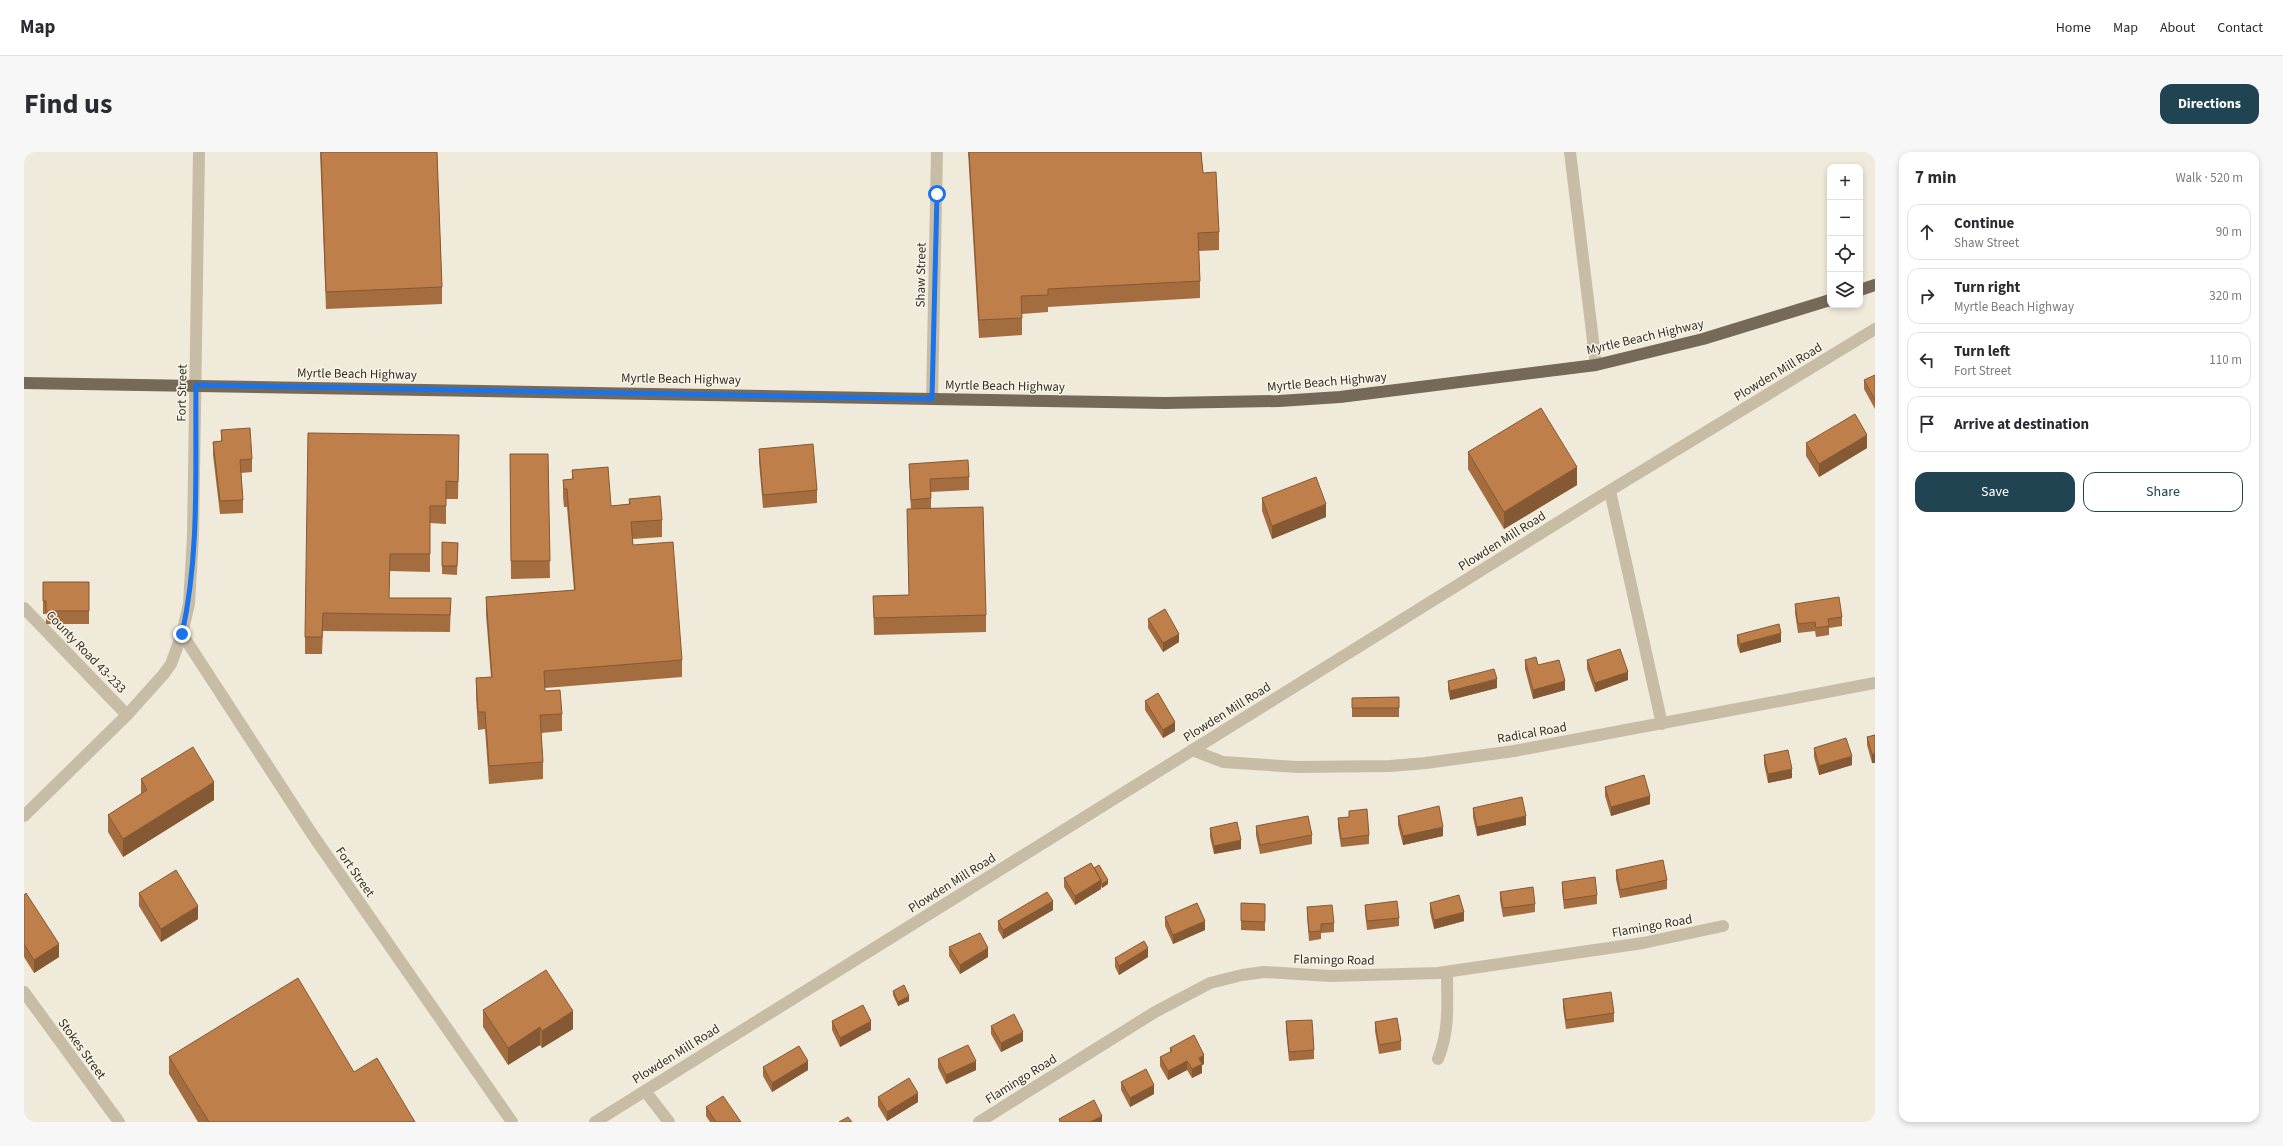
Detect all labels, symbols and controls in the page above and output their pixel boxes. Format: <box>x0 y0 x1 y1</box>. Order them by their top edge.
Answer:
text: Map <box>20 14 55 41</box>
text: Home <box>2056 18 2091 38</box>
text: Map <box>2113 18 2138 38</box>
text: About <box>2160 18 2195 38</box>
text: Contact <box>2217 18 2263 38</box>
text: Find us <box>24 84 112 124</box>
button: Directions <box>2160 84 2259 124</box>
map controls <box>1827 164 1863 308</box>
button: + <box>1827 164 1863 200</box>
text: 7 min <box>1915 166 1956 190</box>
text: Walk · 520 m <box>2175 169 2243 187</box>
route start <box>928 185 946 203</box>
button: − <box>1827 200 1863 236</box>
text: Continue <box>1954 213 2014 234</box>
icon: ahead <box>1916 221 1938 243</box>
text: 90 m <box>2216 223 2242 241</box>
text: Shaw Street <box>1954 234 2019 252</box>
button: locate <box>1827 236 1863 272</box>
street label: Shaw Street <box>911 242 931 308</box>
button: layers <box>1827 272 1863 308</box>
text: Turn right <box>1954 277 2020 298</box>
icon: right <box>1916 285 1938 307</box>
text: 320 m <box>2209 287 2242 305</box>
text: Myrtle Beach Highway <box>1954 298 2074 316</box>
street label: Myrtle Beach Highway <box>1585 315 1705 359</box>
street label: Plowden Mill Road <box>1730 339 1826 405</box>
text: Turn left <box>1954 341 2010 362</box>
icon: left <box>1916 349 1938 371</box>
text: 110 m <box>2209 351 2242 369</box>
text: Fort Street <box>1954 362 2011 380</box>
street label: Fort Street <box>173 364 192 422</box>
street label: Myrtle Beach Highway <box>297 364 417 384</box>
street label: Myrtle Beach Highway <box>1266 368 1388 396</box>
street label: Myrtle Beach Highway <box>621 369 741 389</box>
street label: Myrtle Beach Highway <box>945 376 1065 396</box>
icon: arrive <box>1916 413 1938 435</box>
text: Arrive at destination <box>1954 414 2089 435</box>
button: Save <box>1915 472 2075 512</box>
button: Share <box>2083 472 2243 512</box>
street label: Plowden Mill Road <box>1455 507 1549 575</box>
street label: County Road 43-233 <box>42 607 130 697</box>
route end <box>173 625 191 643</box>
street label: Plowden Mill Road <box>1180 678 1274 746</box>
street label: Radical Road <box>1496 718 1568 748</box>
street label: Fort Street <box>331 843 379 901</box>
street label: Plowden Mill Road <box>905 849 999 917</box>
street label: Flamingo Road <box>1610 910 1694 942</box>
street label: Flamingo Road <box>1293 950 1375 970</box>
street label: Stokes Street <box>54 1015 111 1084</box>
street label: Plowden Mill Road <box>629 1020 723 1088</box>
street label: Flamingo Road <box>982 1050 1060 1108</box>

